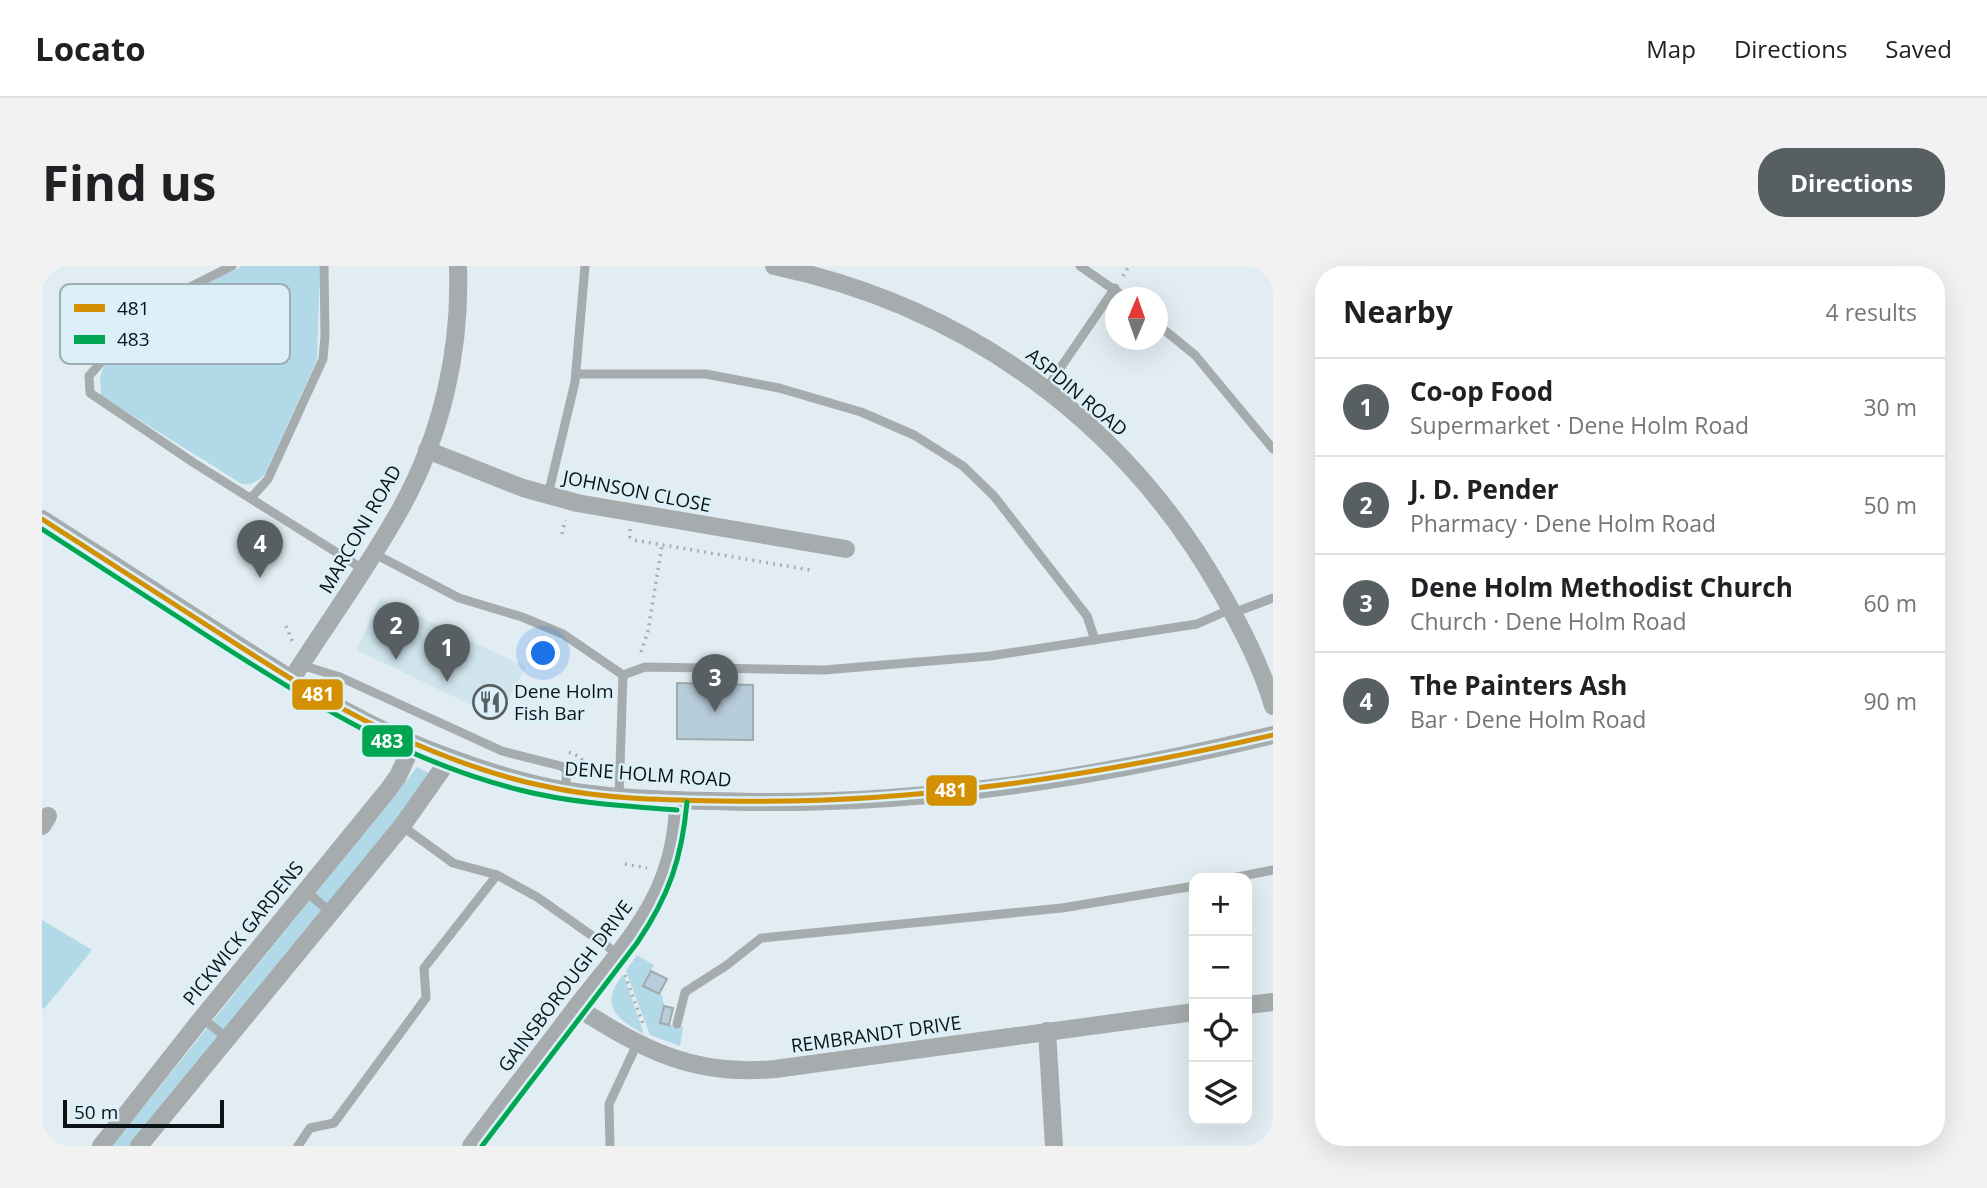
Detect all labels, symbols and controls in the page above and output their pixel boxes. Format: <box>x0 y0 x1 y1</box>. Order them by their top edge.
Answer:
text: Locato <box>35 26 146 71</box>
text: Map <box>1646 32 1696 65</box>
text: Directions <box>1734 32 1847 65</box>
text: Saved <box>1885 32 1952 65</box>
button: Directions <box>1758 148 1945 217</box>
text: Find us <box>42 149 216 215</box>
legend <box>60 284 290 364</box>
north arrow <box>1105 287 1168 350</box>
text: Nearby <box>1343 291 1453 332</box>
text: 481 <box>117 295 150 321</box>
text: 4 results <box>1826 296 1917 328</box>
text: 483 <box>117 326 150 352</box>
street label: ASPDIN ROAD <box>1021 342 1133 442</box>
text: Co-op Food <box>1410 373 1553 409</box>
text: 1 <box>1359 391 1373 423</box>
text: 30 m <box>1863 391 1917 423</box>
text: Supermarket · Dene Holm Road <box>1410 409 1749 441</box>
street label: MARCONI ROAD <box>313 460 407 598</box>
street label: JOHNSON CLOSE <box>559 464 713 518</box>
text: J. D. Pender <box>1410 471 1559 507</box>
text: 2 <box>1359 489 1373 521</box>
text: 50 m <box>1863 489 1917 521</box>
text: Pharmacy · Dene Holm Road <box>1410 507 1716 539</box>
pin: 4 <box>237 520 283 578</box>
text: Dene Holm Methodist Church <box>1410 569 1793 605</box>
text: 3 <box>1359 587 1373 619</box>
text: 60 m <box>1863 587 1917 619</box>
pin: 2 <box>373 602 419 660</box>
text: Church · Dene Holm Road <box>1410 605 1687 637</box>
pin: 1 <box>424 624 470 682</box>
your location <box>526 636 560 670</box>
pin: 3 <box>692 654 738 712</box>
text: The Painters Ash <box>1410 667 1627 703</box>
line badge: 481 <box>291 678 344 711</box>
place label: Dene Holm Fish Bar <box>514 678 614 726</box>
text: 481 <box>302 681 334 707</box>
restaurant icon: Dene Holm Fish Bar <box>471 683 509 721</box>
text: 4 <box>1359 685 1373 717</box>
text: 90 m <box>1863 685 1917 717</box>
text: Bar · Dene Holm Road <box>1410 703 1646 735</box>
line badge: 483 <box>361 724 414 758</box>
text: 483 <box>371 728 403 754</box>
street label: DENE HOLM ROAD <box>564 755 732 793</box>
line badge: 481 <box>925 774 978 807</box>
text: 481 <box>935 777 967 803</box>
street label: PICKWICK GARDENS <box>177 856 309 1010</box>
map controls <box>1189 873 1252 1125</box>
button: + <box>1189 873 1252 936</box>
street label: GAINSBOROUGH DRIVE <box>492 895 638 1077</box>
button: − <box>1189 936 1252 999</box>
button: locate <box>1189 999 1252 1062</box>
street label: REMBRANDT DRIVE <box>789 1009 963 1059</box>
button: layers <box>1189 1062 1252 1125</box>
scale bar <box>63 1097 224 1129</box>
text: 50 m <box>74 1099 118 1125</box>

